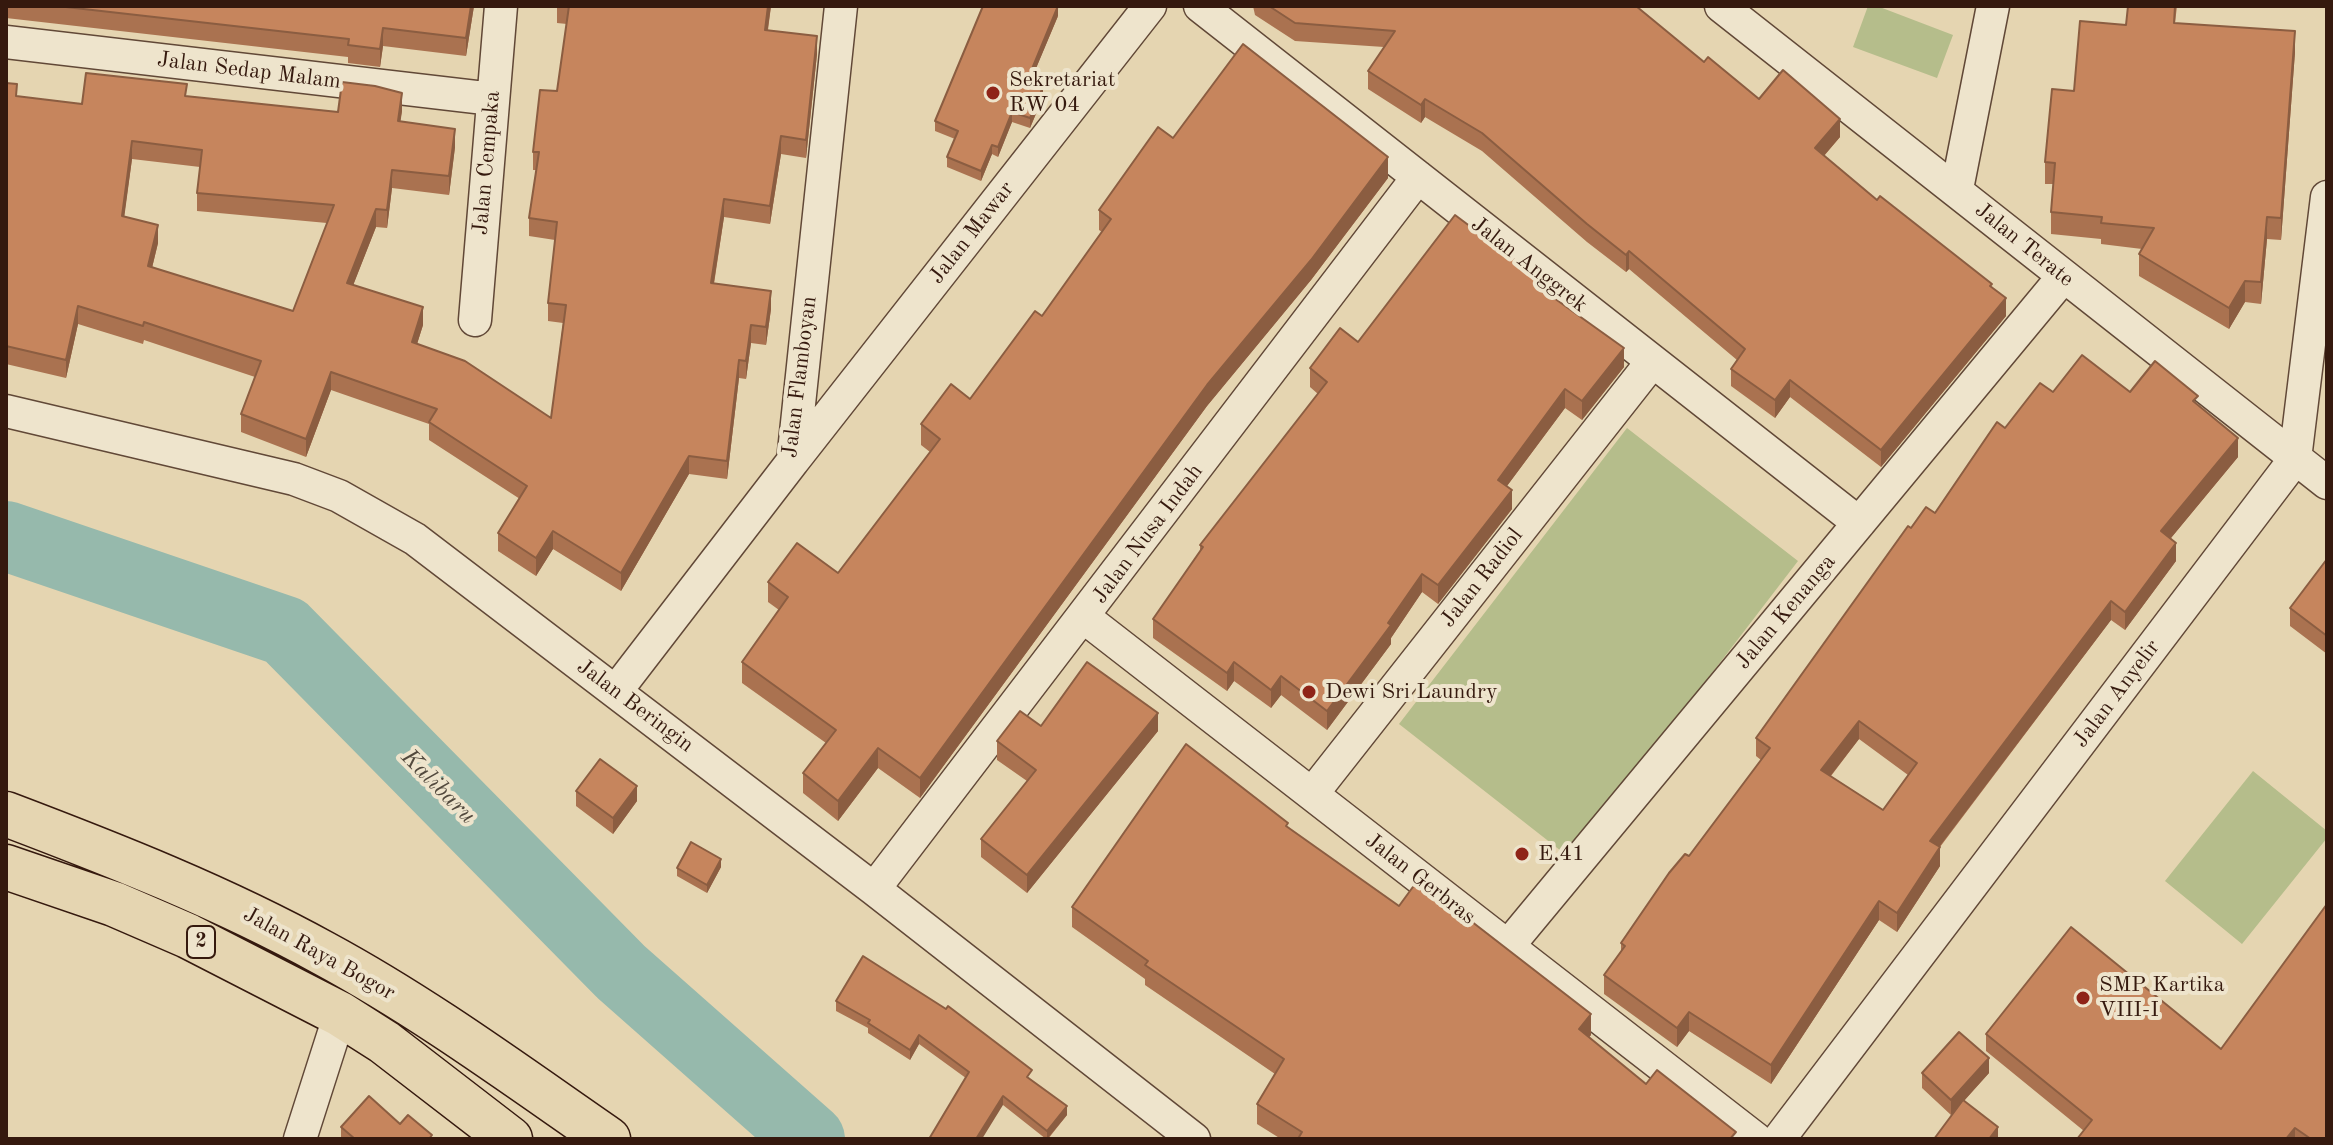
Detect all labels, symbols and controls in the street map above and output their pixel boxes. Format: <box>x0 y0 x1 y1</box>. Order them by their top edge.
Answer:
street label: Jalan Sedap Malam <box>156 47 342 95</box>
place label: Sekretariat RW 04 <box>1009 67 1115 118</box>
marker: Sekretariat RW 04 <box>984 84 1002 102</box>
street label: Jalan Cempaka <box>468 90 506 236</box>
street label: Jalan Mawar <box>924 177 1020 289</box>
street label: Jalan Terate <box>1969 197 2079 293</box>
street label: Jalan Anggrek <box>1465 211 1593 319</box>
street label: Jalan Flamboyan <box>777 295 823 459</box>
street label: Jalan Nusa Indah <box>1087 459 1209 609</box>
street label: Jalan Radiol <box>1435 523 1529 633</box>
street label: Jalan Kenanga <box>1730 549 1842 675</box>
street label: Jalan Anyelir <box>2068 635 2166 753</box>
street label: Jalan Beringin <box>571 654 699 758</box>
place label: Dewi Sri Laundry <box>1325 679 1498 705</box>
marker: Dewi Sri Laundry <box>1300 683 1318 701</box>
water label: Kalibaru <box>394 743 482 831</box>
street label: Jalan Gerbras <box>1359 828 1481 930</box>
place label: E.41 <box>1538 841 1585 867</box>
marker: E.41 <box>1513 845 1531 863</box>
street label: Jalan Raya Bogor <box>238 901 400 1007</box>
road number: 2 <box>187 926 215 958</box>
place label: SMP Kartika VIII-I <box>2099 972 2225 1024</box>
marker: SMP Kartika VIII-I <box>2074 989 2092 1007</box>

